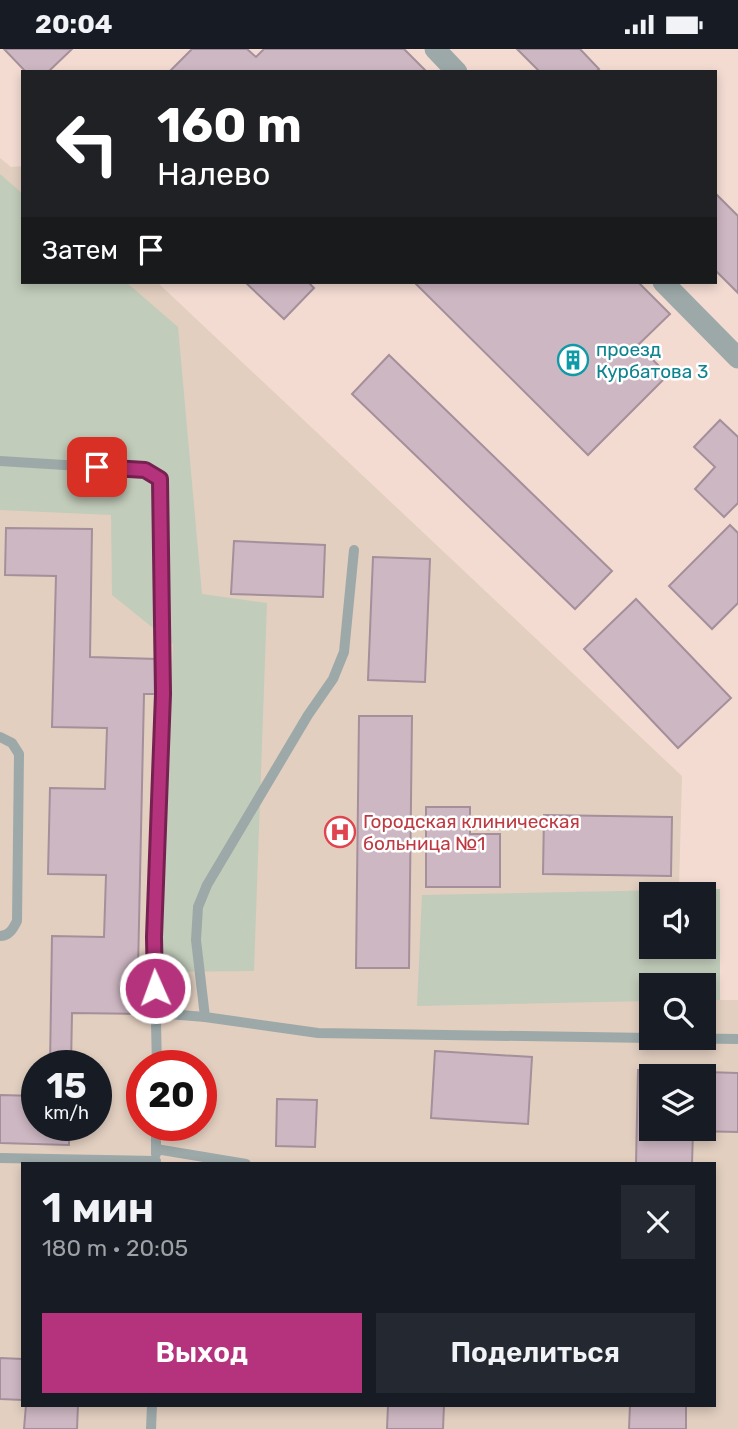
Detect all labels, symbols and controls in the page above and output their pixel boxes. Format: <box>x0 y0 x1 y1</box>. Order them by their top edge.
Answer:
text: 20:04 <box>35 9 113 40</box>
text: 160 m <box>157 96 302 154</box>
icon: left <box>42 98 133 189</box>
text: Налево <box>157 155 270 193</box>
icon: arrive <box>132 231 170 269</box>
text: Затем <box>42 235 118 266</box>
place label: проезд Курбатова 3 <box>596 338 708 383</box>
building icon: проезд Курбатова 3 <box>556 343 590 377</box>
pin <box>67 437 127 497</box>
icon: arrive <box>78 448 116 486</box>
place label: Городская клиническая больница №1 <box>363 810 580 855</box>
hospital icon: Городская клиническая больница №1 <box>323 815 357 849</box>
map controls <box>639 882 716 1141</box>
button: sound <box>639 882 716 959</box>
position arrow <box>118 951 192 1025</box>
button: search <box>639 973 716 1050</box>
speed limit sign: 20 <box>126 1050 217 1141</box>
button: layers <box>639 1064 716 1141</box>
text: 15 <box>46 1065 87 1107</box>
text: km/h <box>44 1102 89 1124</box>
text: 1 мин <box>42 1183 154 1233</box>
button: close <box>621 1185 695 1259</box>
text: 180 m · 20:05 <box>42 1234 188 1262</box>
button: Выход <box>42 1313 362 1393</box>
button: Поделиться <box>376 1313 695 1393</box>

